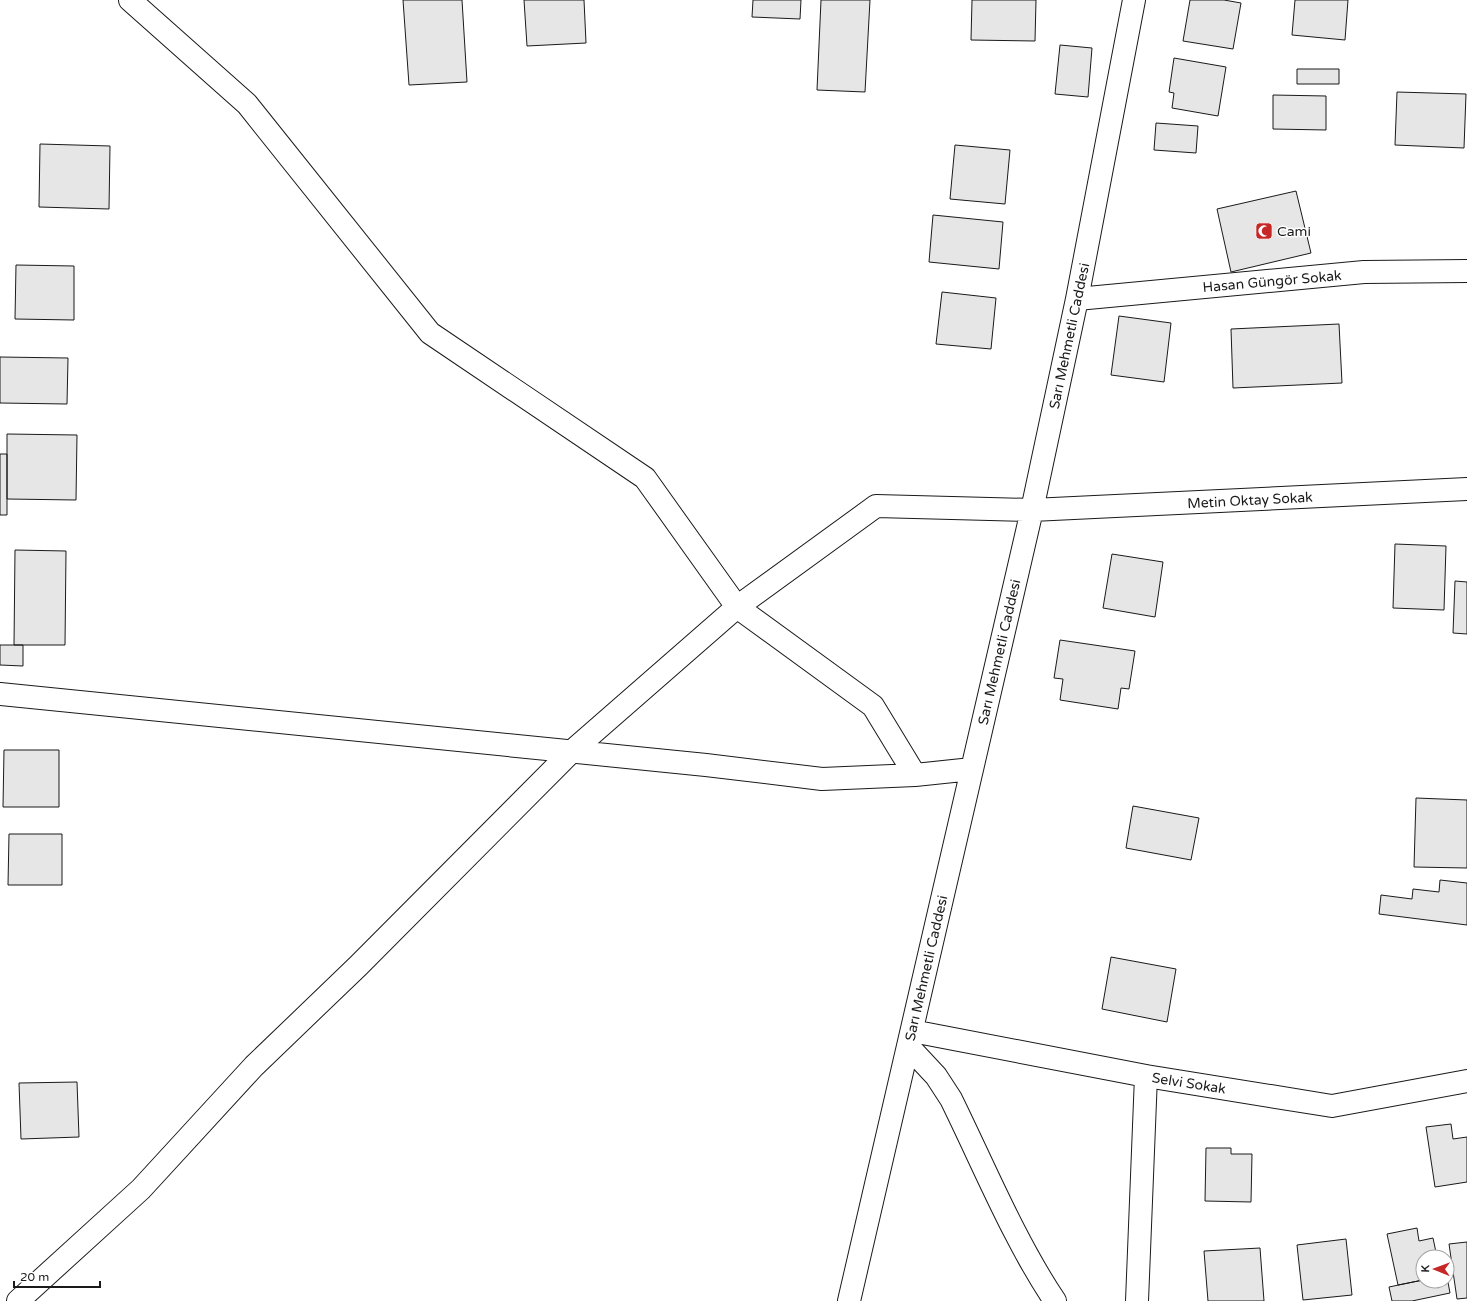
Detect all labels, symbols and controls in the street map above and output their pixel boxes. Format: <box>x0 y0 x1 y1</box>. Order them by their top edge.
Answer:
mosque icon: Cami <box>1254 221 1274 241</box>
place label: Cami <box>1277 223 1311 240</box>
street label: Sarı Mehmetli Caddesi <box>1046 262 1093 411</box>
street label: Hasan Güngör Sokak <box>1202 267 1343 296</box>
street label: Metin Oktay Sokak <box>1187 489 1314 512</box>
street label: Sarı Mehmetli Caddesi <box>974 578 1025 727</box>
street label: Sarı Mehmetli Caddesi <box>901 894 952 1043</box>
street label: Selvi Sokak <box>1151 1069 1228 1098</box>
north arrow <box>1415 1249 1455 1289</box>
scale bar <box>14 1263 100 1289</box>
text: K <box>1419 1264 1432 1273</box>
text: 20 m <box>20 1270 49 1284</box>

